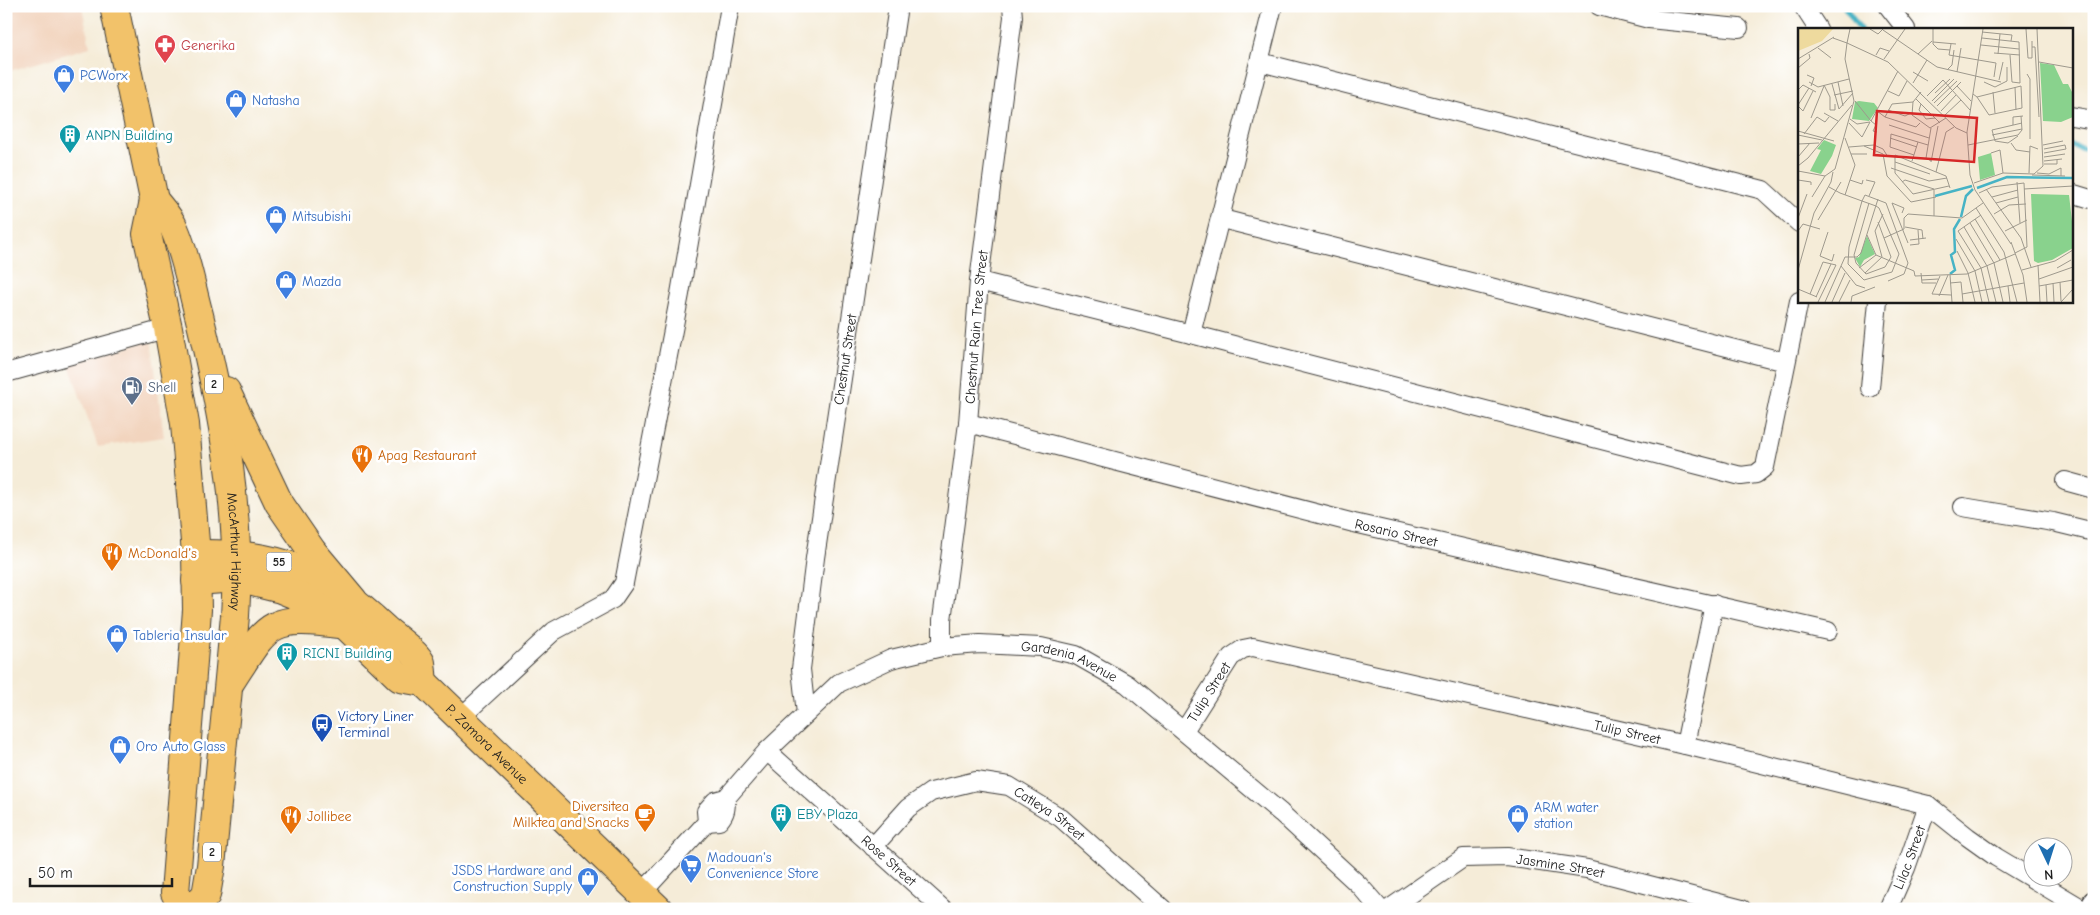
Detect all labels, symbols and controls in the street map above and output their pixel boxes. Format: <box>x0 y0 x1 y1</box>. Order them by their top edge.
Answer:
inset map <box>1798 28 2072 302</box>
pharmacy icon: Generika <box>153 33 177 64</box>
place label: Generika <box>181 37 235 54</box>
shop icon: PCWorx <box>52 63 76 94</box>
place label: PCWorx <box>80 67 128 84</box>
shop icon: Natasha <box>224 88 248 119</box>
place label: Natasha <box>252 92 300 109</box>
building icon: ANPN Building <box>58 123 82 154</box>
place label: ANPN Building <box>86 127 173 144</box>
shop icon: Mitsubishi <box>264 204 288 235</box>
place label: Mitsubishi <box>292 208 351 225</box>
street label: Chestnut Rain Tree Street <box>962 248 992 404</box>
shop icon: Mazda <box>274 269 298 300</box>
place label: Mazda <box>302 273 341 290</box>
street label: Chestnut Street <box>830 312 861 406</box>
road number: 2 <box>205 374 223 394</box>
fuel station icon: Shell <box>120 375 144 406</box>
place label: Shell <box>148 379 176 396</box>
restaurant icon: Apag Restaurant <box>350 443 374 474</box>
place label: Apag Restaurant <box>378 447 477 464</box>
street label: MacArthur Highway <box>223 492 244 612</box>
street label: Rosario Street <box>1353 515 1440 551</box>
restaurant icon: McDonald's <box>100 541 124 572</box>
place label: McDonald's <box>128 545 197 562</box>
road number: 55 <box>266 552 292 572</box>
shop icon: Tableria Insular <box>105 623 129 654</box>
place label: Tableria Insular <box>133 627 227 644</box>
street label: Gardenia Avenue <box>1021 638 1120 686</box>
building icon: RICNI Building <box>275 641 299 672</box>
place label: RICNI Building <box>303 645 392 662</box>
street label: Tulip Street <box>1184 658 1235 726</box>
street label: P. Zamora Avenue <box>442 701 531 788</box>
place label: Victory Liner Terminal <box>338 708 414 741</box>
bus stop icon: Victory Liner Terminal <box>310 712 334 743</box>
street label: Tulip Street <box>1592 717 1663 748</box>
shop icon: Oro Auto Glass <box>108 734 132 765</box>
place label: Oro Auto Glass <box>136 738 226 755</box>
street label: Catleya Street <box>1011 783 1089 845</box>
place label: Diversitea Milktea and Snacks <box>513 798 629 831</box>
place label: ARM water station <box>1534 799 1599 832</box>
cafe icon: Diversitea Milktea and Snacks <box>633 802 657 833</box>
building icon: EBY Plaza <box>769 802 793 833</box>
shop icon: ARM water station <box>1506 803 1530 834</box>
restaurant icon: Jollibee <box>279 804 303 835</box>
place label: EBY Plaza <box>797 806 858 823</box>
place label: Jollibee <box>307 808 352 825</box>
street label: Lilac Street <box>1890 822 1930 892</box>
street label: Rose Street <box>858 832 920 891</box>
north arrow <box>2022 838 2072 888</box>
road number: 2 <box>203 842 221 862</box>
place label: Madouan's Convenience Store <box>707 849 818 882</box>
street label: Jasmine Street <box>1515 851 1607 882</box>
supermarket icon: Madouan's Convenience Store <box>679 853 703 884</box>
scale bar <box>30 855 172 887</box>
place label: JSDS Hardware and Construction Supply <box>452 862 573 895</box>
text: 50 m <box>38 864 73 882</box>
shop icon: JSDS Hardware and Construction Supply <box>576 866 600 897</box>
text: N <box>2044 866 2054 883</box>

